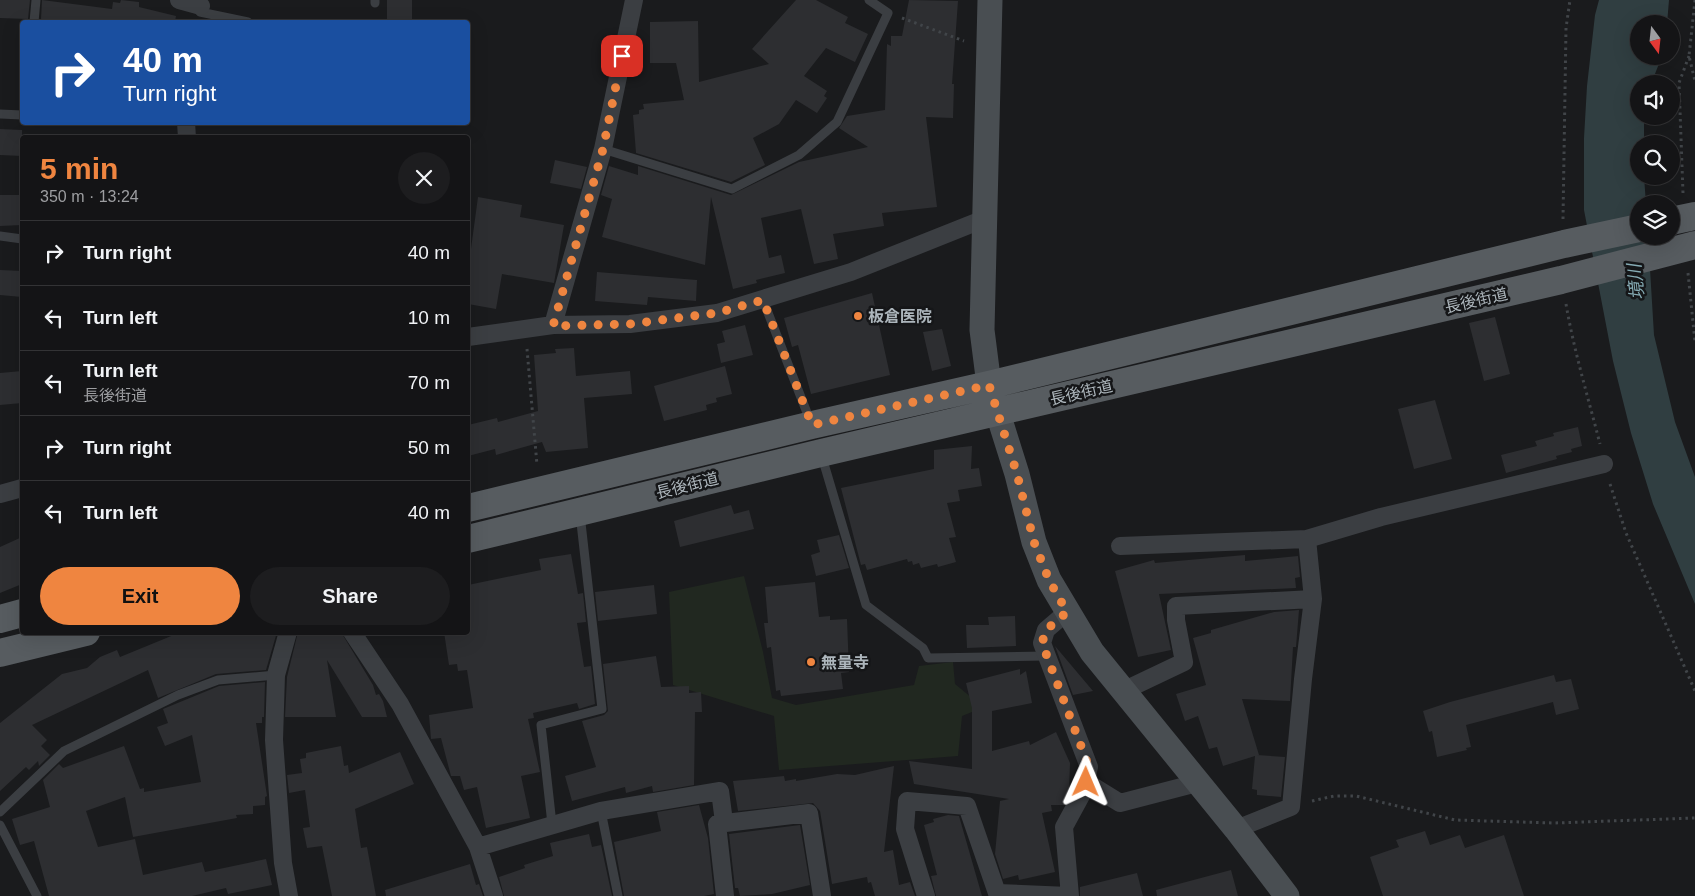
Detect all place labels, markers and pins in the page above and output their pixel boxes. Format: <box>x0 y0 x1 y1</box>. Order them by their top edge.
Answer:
pin <box>601 35 643 77</box>
place label: 板倉医院 <box>868 308 932 325</box>
marker: 板倉医院 <box>852 310 864 322</box>
place label: 無量寺 <box>821 654 869 671</box>
marker: 無量寺 <box>805 656 817 668</box>

